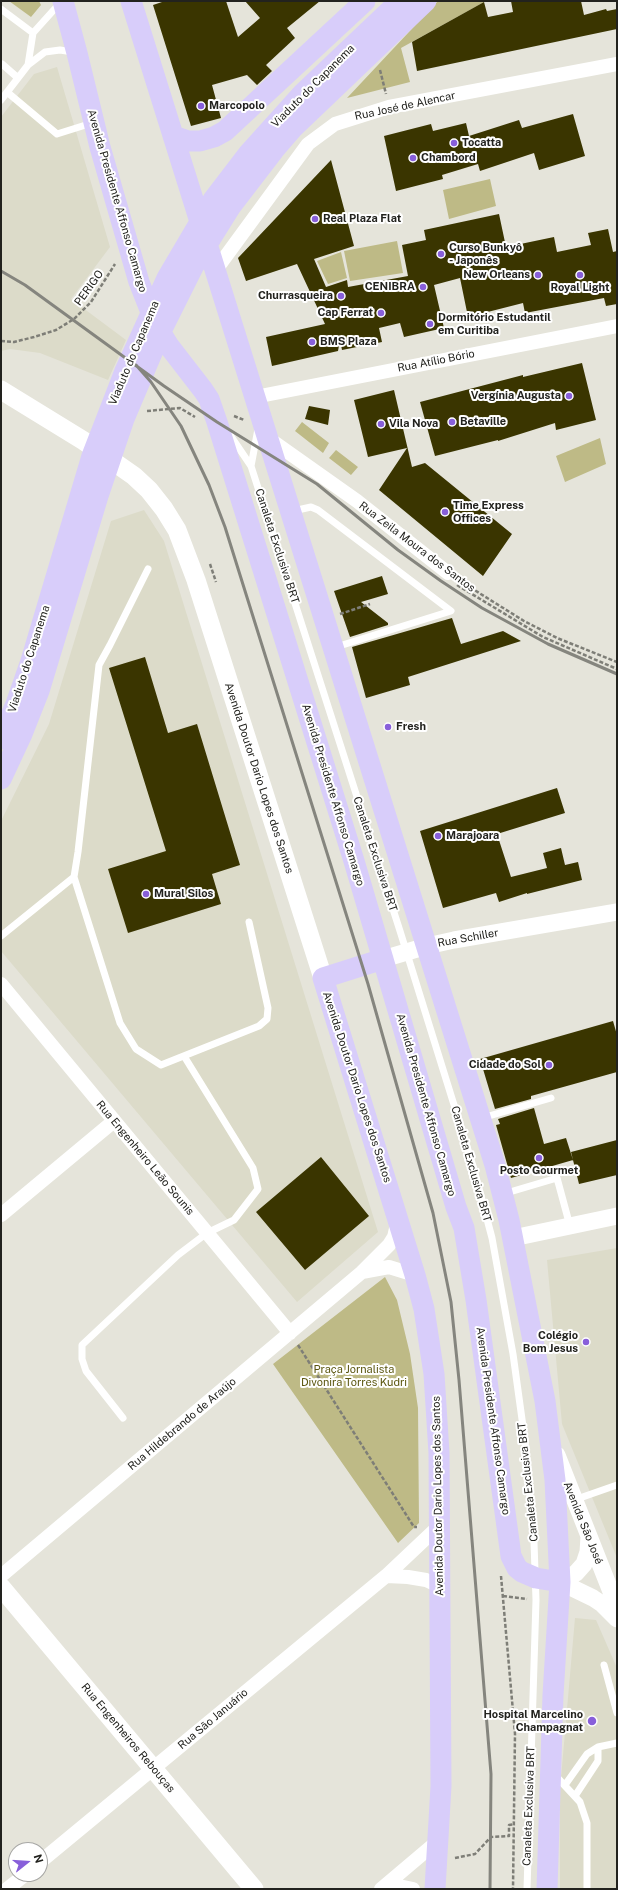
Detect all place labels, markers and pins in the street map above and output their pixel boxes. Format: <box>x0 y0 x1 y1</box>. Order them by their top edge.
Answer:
place label: Marcopolo <box>209 99 265 113</box>
marker: Marcopolo <box>196 101 206 111</box>
place label: Tocatta <box>462 136 501 150</box>
marker: Tocatta <box>449 138 459 148</box>
place label: Chambord <box>421 151 476 165</box>
marker: Chambord <box>408 153 418 163</box>
place label: Real Plaza Flat <box>323 212 401 226</box>
marker: Real Plaza Flat <box>310 214 320 224</box>
place label: Curso Bunkyô - Japonês <box>449 241 522 267</box>
marker: Curso Bunkyô - Japonês <box>436 249 446 259</box>
place label: New Orleans <box>463 268 530 282</box>
marker: New Orleans <box>533 270 543 280</box>
marker: Royal Light <box>575 270 585 280</box>
place label: CENIBRA <box>365 280 415 294</box>
place label: Royal Light <box>550 281 610 295</box>
marker: CENIBRA <box>418 282 428 292</box>
place label: Churrasqueira <box>258 289 333 303</box>
marker: Churrasqueira <box>336 291 346 301</box>
place label: Cap Ferrat <box>317 306 373 320</box>
marker: Cap Ferrat <box>376 308 386 318</box>
place label: Dormitório Estudantil em Curitiba <box>438 311 551 337</box>
marker: Dormitório Estudantil em Curitiba <box>425 319 435 329</box>
place label: BMS Plaza <box>320 335 377 349</box>
marker: BMS Plaza <box>307 337 317 347</box>
place label: Vergínia Augusta <box>471 389 561 403</box>
marker: Vergínia Augusta <box>564 391 574 401</box>
place label: Betaville <box>460 415 506 429</box>
place label: Vila Nova <box>389 417 438 431</box>
marker: Betaville <box>447 417 457 427</box>
marker: Vila Nova <box>376 419 386 429</box>
place label: Time Express Offices <box>453 499 524 525</box>
marker: Time Express Offices <box>440 507 450 517</box>
place label: Fresh <box>396 720 426 734</box>
marker: Fresh <box>383 722 393 732</box>
place label: Marajoara <box>446 829 499 843</box>
marker: Marajoara <box>433 831 443 841</box>
place label: Mural Silos <box>154 887 213 901</box>
marker: Mural Silos <box>141 889 151 899</box>
place label: Cidade do Sol <box>469 1058 541 1072</box>
marker: Cidade do Sol <box>544 1060 554 1070</box>
marker: Posto Gourmet <box>534 1153 544 1163</box>
place label: Posto Gourmet <box>500 1164 578 1178</box>
place label: Colégio Bom Jesus <box>523 1329 578 1355</box>
marker: Colégio Bom Jesus <box>581 1337 591 1347</box>
place label: Hospital Marcelino Champagnat <box>484 1708 583 1734</box>
marker: Hospital Marcelino Champagnat <box>586 1715 598 1727</box>

